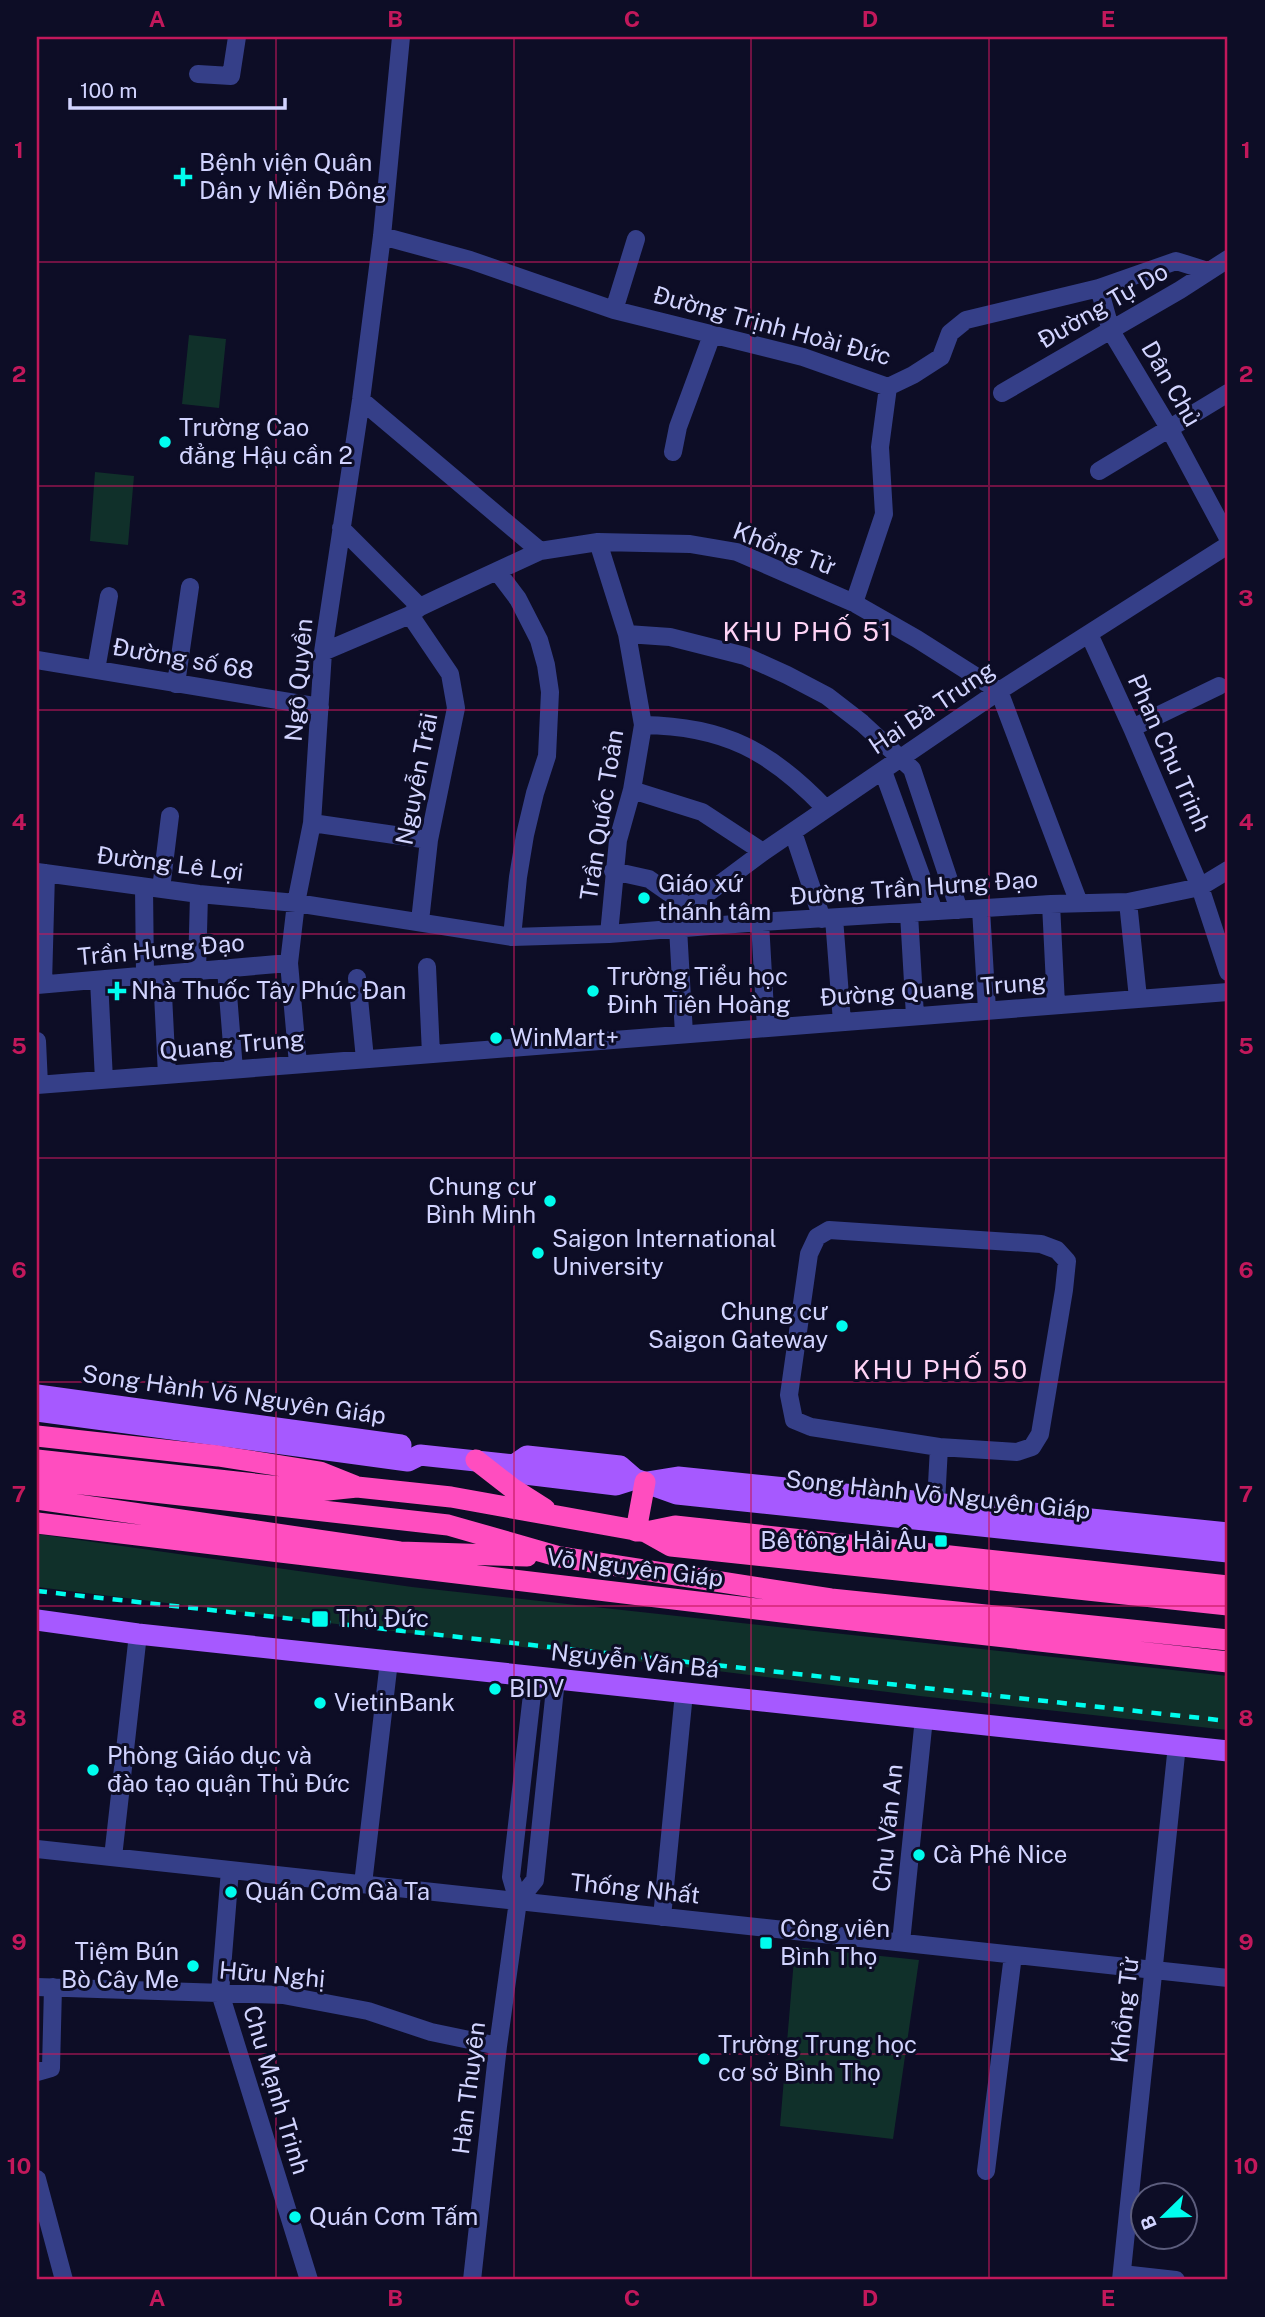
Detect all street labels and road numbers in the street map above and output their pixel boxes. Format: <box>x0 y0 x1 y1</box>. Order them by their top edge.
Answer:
street label: Đường Tự Do <box>1032 257 1173 354</box>
street label: Đường Trịnh Hoài Đức <box>650 280 894 370</box>
street label: Dân Chủ <box>1136 336 1207 431</box>
street label: Khổng Tử <box>729 516 840 580</box>
street label: Ngô Quyền <box>279 617 317 743</box>
street label: Đường số 68 <box>110 632 256 684</box>
street label: Hai Bà Trưng <box>863 655 1000 760</box>
street label: Phan Chu Trinh <box>1123 670 1217 835</box>
street label: Nguyễn Trãi <box>389 710 443 847</box>
street label: Trần Quốc Toản <box>574 727 628 902</box>
street label: Đường Lê Lợi <box>95 840 245 886</box>
street label: Đường Trần Hưng Đạo <box>789 864 1039 910</box>
street label: Trần Hưng Đạo <box>76 928 246 970</box>
street label: Đường Quang Trung <box>819 967 1047 1011</box>
street label: Quang Trung <box>158 1024 306 1064</box>
street label: Song Hành Võ Nguyên Giáp <box>80 1359 388 1429</box>
street label: Song Hành Võ Nguyên Giáp <box>784 1464 1092 1524</box>
street label: Võ Nguyên Giáp <box>545 1542 725 1592</box>
street label: Nguyễn Văn Bá <box>550 1637 721 1683</box>
street label: Chu Văn An <box>866 1763 908 1893</box>
street label: Thống Nhất <box>569 1867 701 1909</box>
street label: Hữu Nghị <box>218 1955 326 1993</box>
street label: Khổng Tử <box>1104 1955 1144 2065</box>
street label: Chu Mạnh Trinh <box>238 2002 316 2177</box>
street label: Hàn Thuyên <box>446 2020 490 2156</box>

